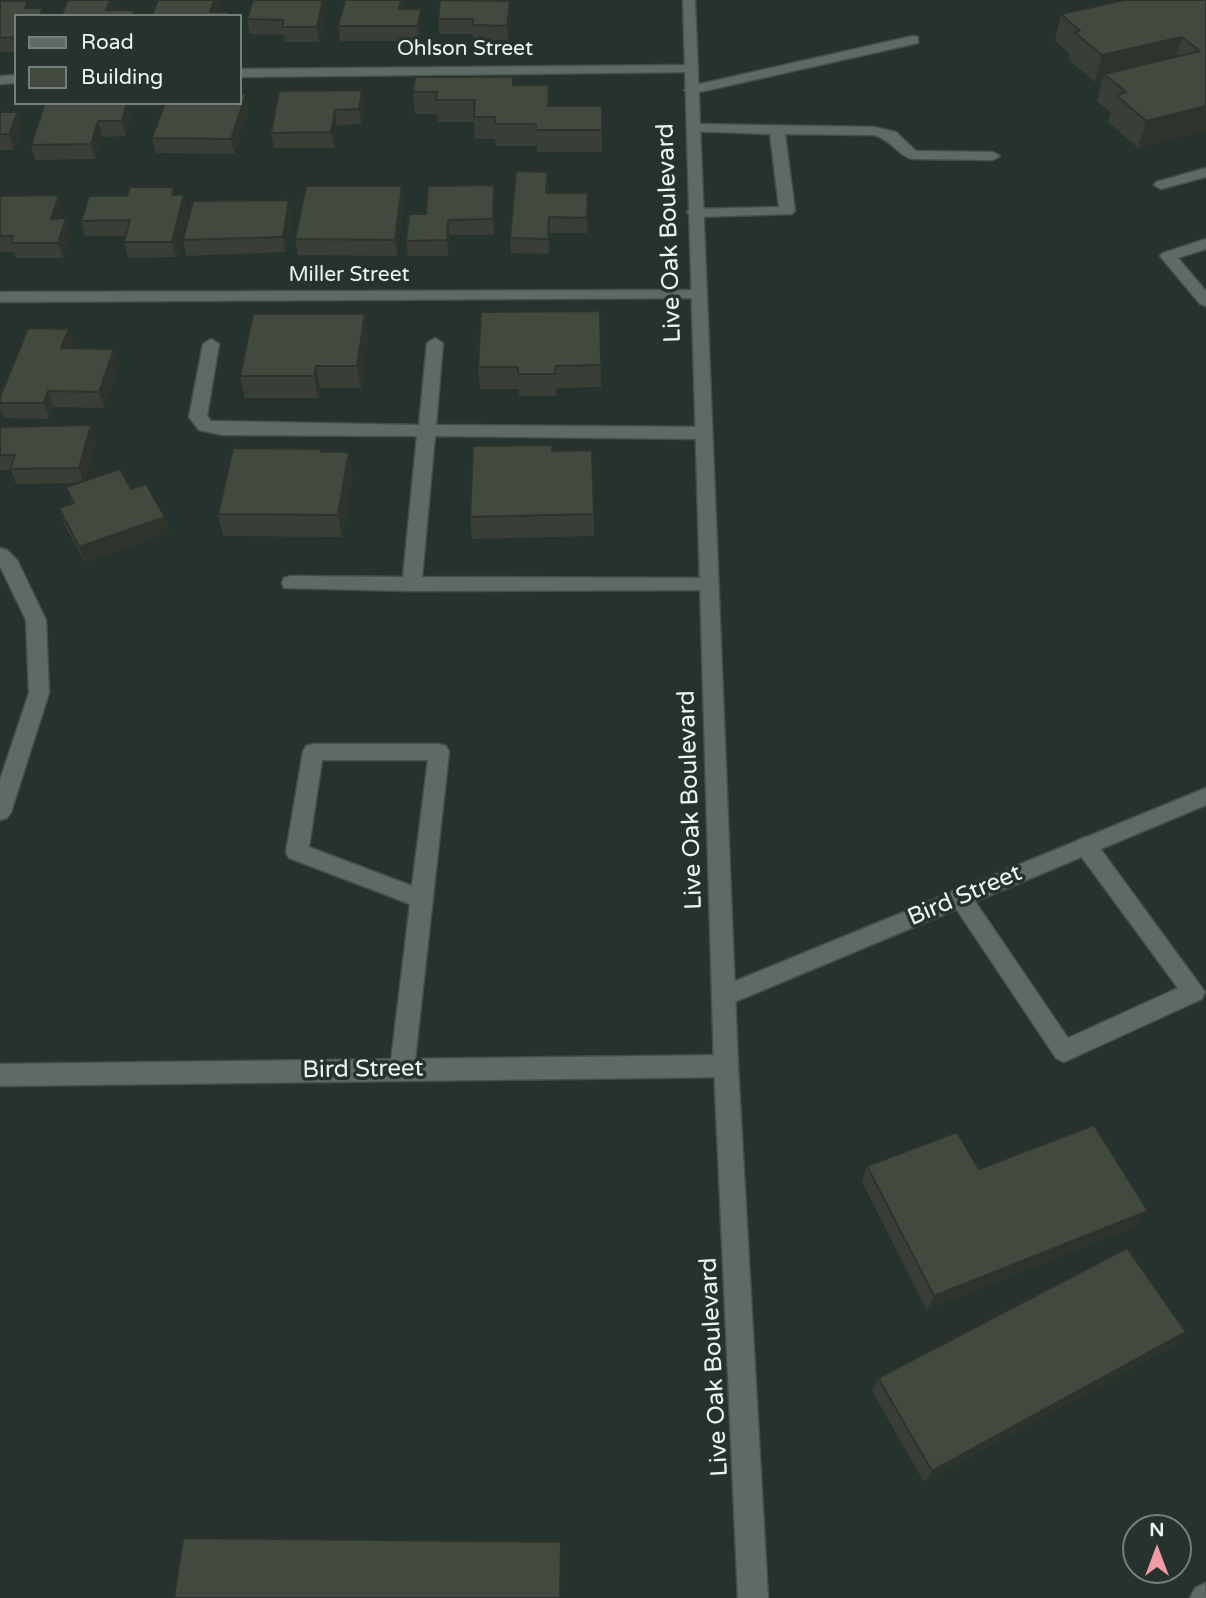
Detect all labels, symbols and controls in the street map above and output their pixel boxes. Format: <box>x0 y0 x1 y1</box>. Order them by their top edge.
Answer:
legend <box>14 14 242 105</box>
text: Road <box>81 30 134 55</box>
street label: Ohlson Street <box>397 36 533 62</box>
text: Building <box>81 65 163 90</box>
street label: Live Oak Boulevard <box>652 123 688 343</box>
street label: Miller Street <box>288 262 410 288</box>
street label: Live Oak Boulevard <box>673 690 709 910</box>
street label: Bird Street <box>904 859 1026 933</box>
street label: Bird Street <box>302 1055 424 1085</box>
street label: Live Oak Boulevard <box>695 1257 735 1477</box>
north arrow <box>1122 1514 1192 1584</box>
text: N <box>1149 1519 1165 1541</box>

